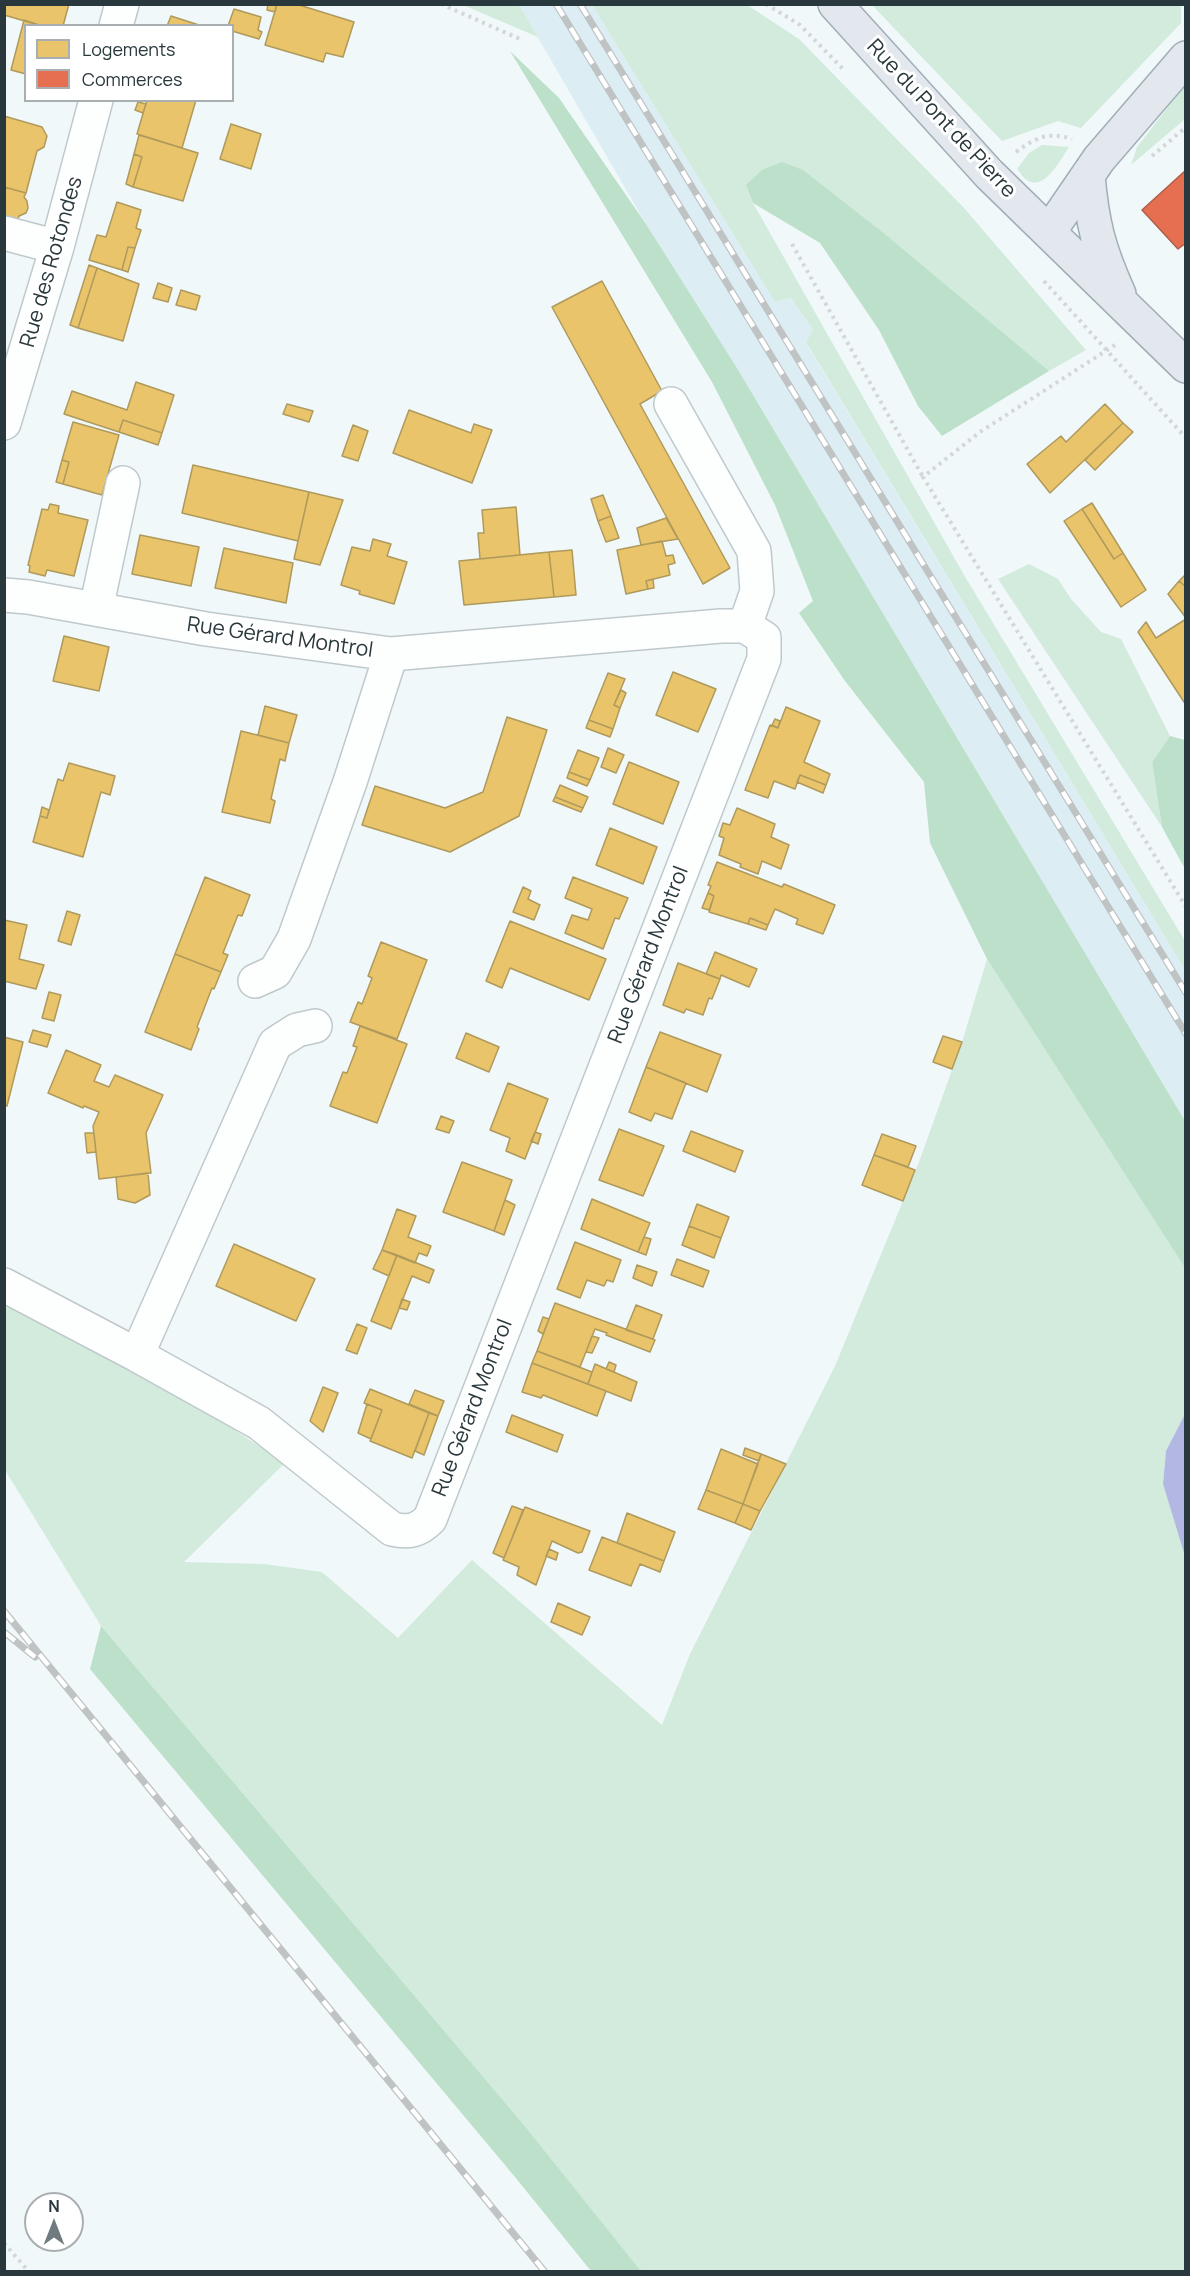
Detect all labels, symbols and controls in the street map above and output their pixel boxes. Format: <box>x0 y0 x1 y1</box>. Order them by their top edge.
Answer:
legend <box>24 24 234 102</box>
street label: Rue du Pont de Pierre <box>861 35 1021 203</box>
text: Logements <box>82 37 176 61</box>
text: Commerces <box>82 67 183 91</box>
street label: Rue des Rotondes <box>16 174 88 350</box>
street label: Rue Gérard Montrol <box>185 612 375 664</box>
street label: Rue Gérard Montrol <box>604 863 694 1047</box>
street label: Rue Gérard Montrol <box>428 1316 518 1500</box>
north arrow <box>24 2192 84 2252</box>
text: N <box>48 2195 60 2217</box>

